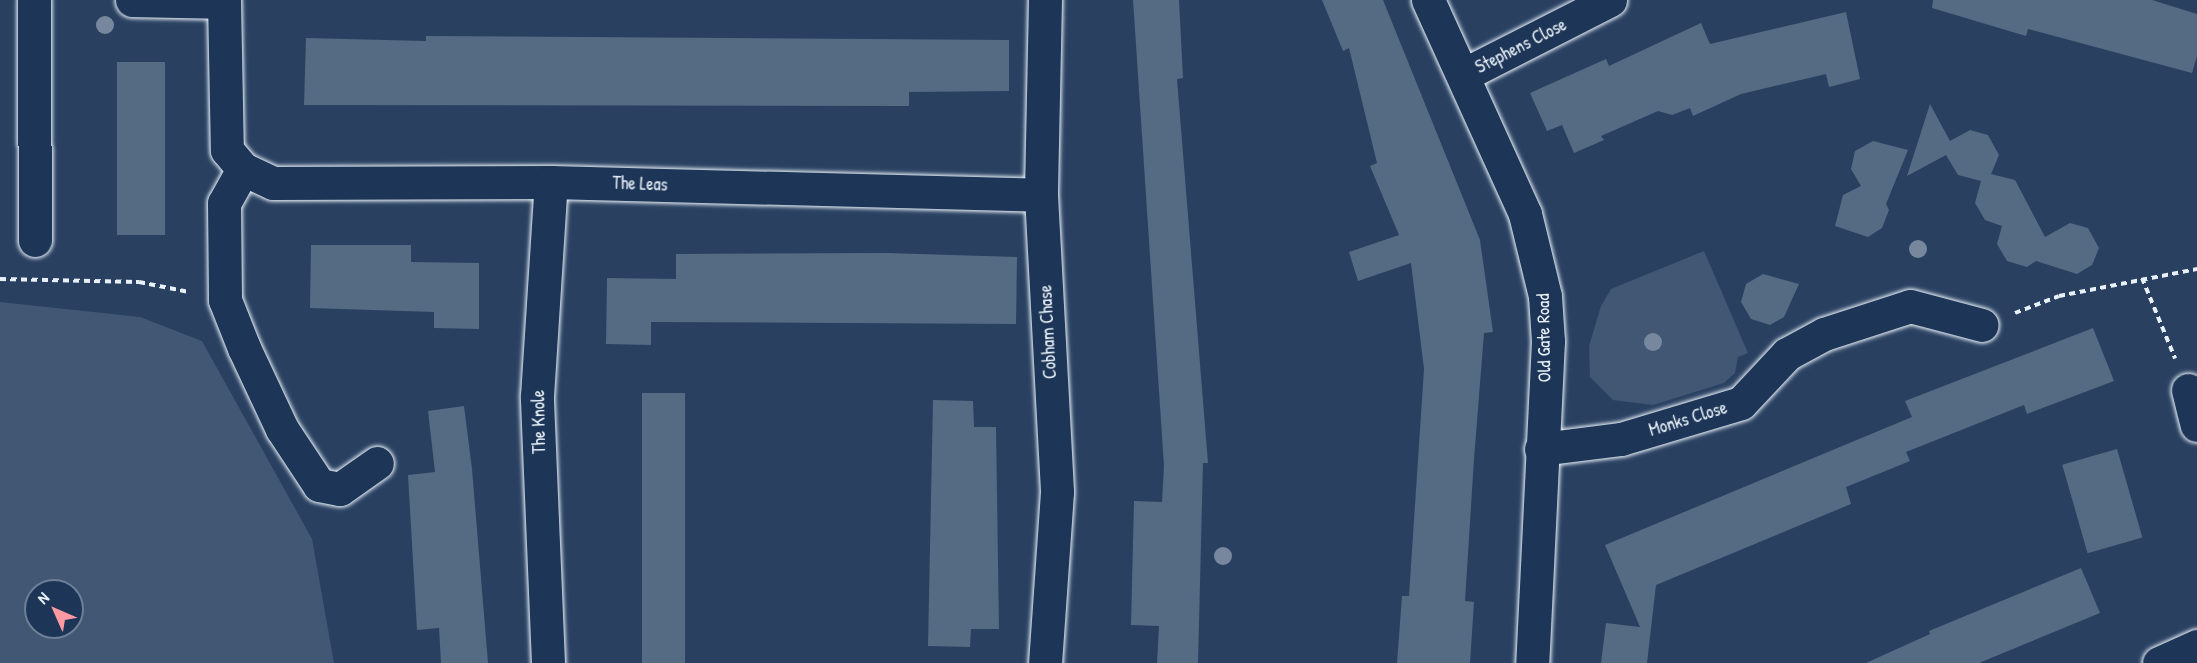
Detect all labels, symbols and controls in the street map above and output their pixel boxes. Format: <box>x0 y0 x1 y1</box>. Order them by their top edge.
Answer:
street label: Stephens Close <box>1472 14 1570 78</box>
street label: The Leas <box>612 172 668 196</box>
street label: Cobham Chase <box>1035 284 1061 380</box>
street label: Old Gate Road <box>1532 293 1556 383</box>
street label: The Knole <box>528 390 550 454</box>
street label: Monks Close <box>1646 397 1730 441</box>
north arrow <box>24 579 84 639</box>
text: N <box>32 587 53 608</box>

